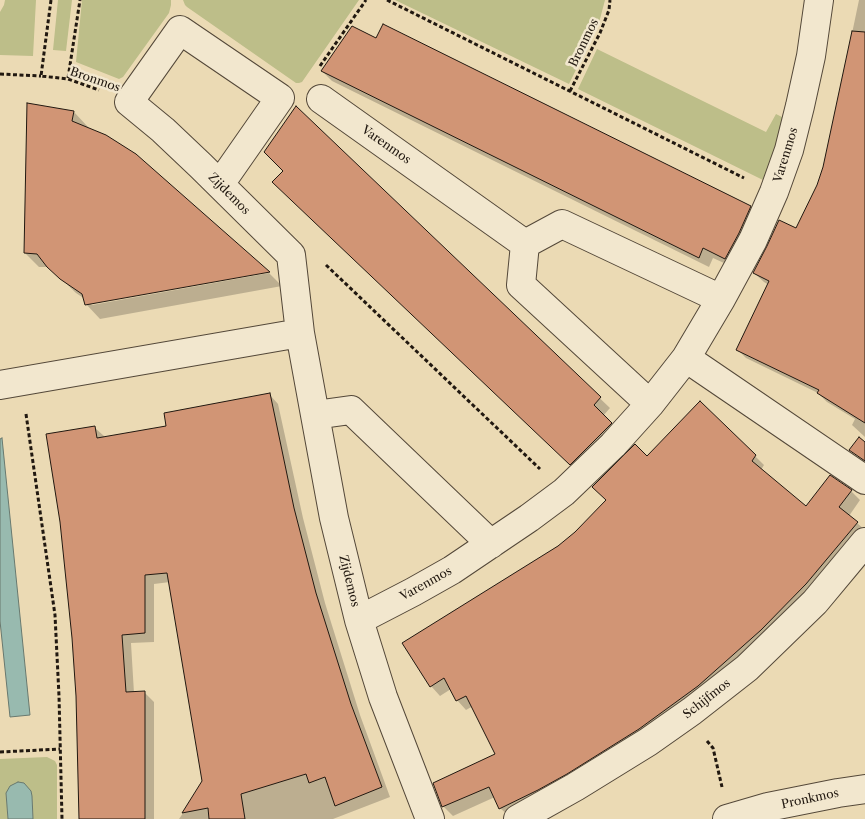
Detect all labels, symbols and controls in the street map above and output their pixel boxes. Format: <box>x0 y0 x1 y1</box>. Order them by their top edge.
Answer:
street label: Bronmos <box>566 17 602 69</box>
street label: Bronmos <box>68 65 122 95</box>
street label: Varenmos <box>359 123 413 167</box>
street label: Varenmos <box>771 126 801 184</box>
street label: Zijdemos <box>205 170 253 218</box>
street label: Zijdemos <box>336 554 362 608</box>
street label: Varenmos <box>398 564 454 604</box>
street label: Schijfmos <box>680 676 734 722</box>
street label: Pronkmos <box>780 786 840 812</box>

